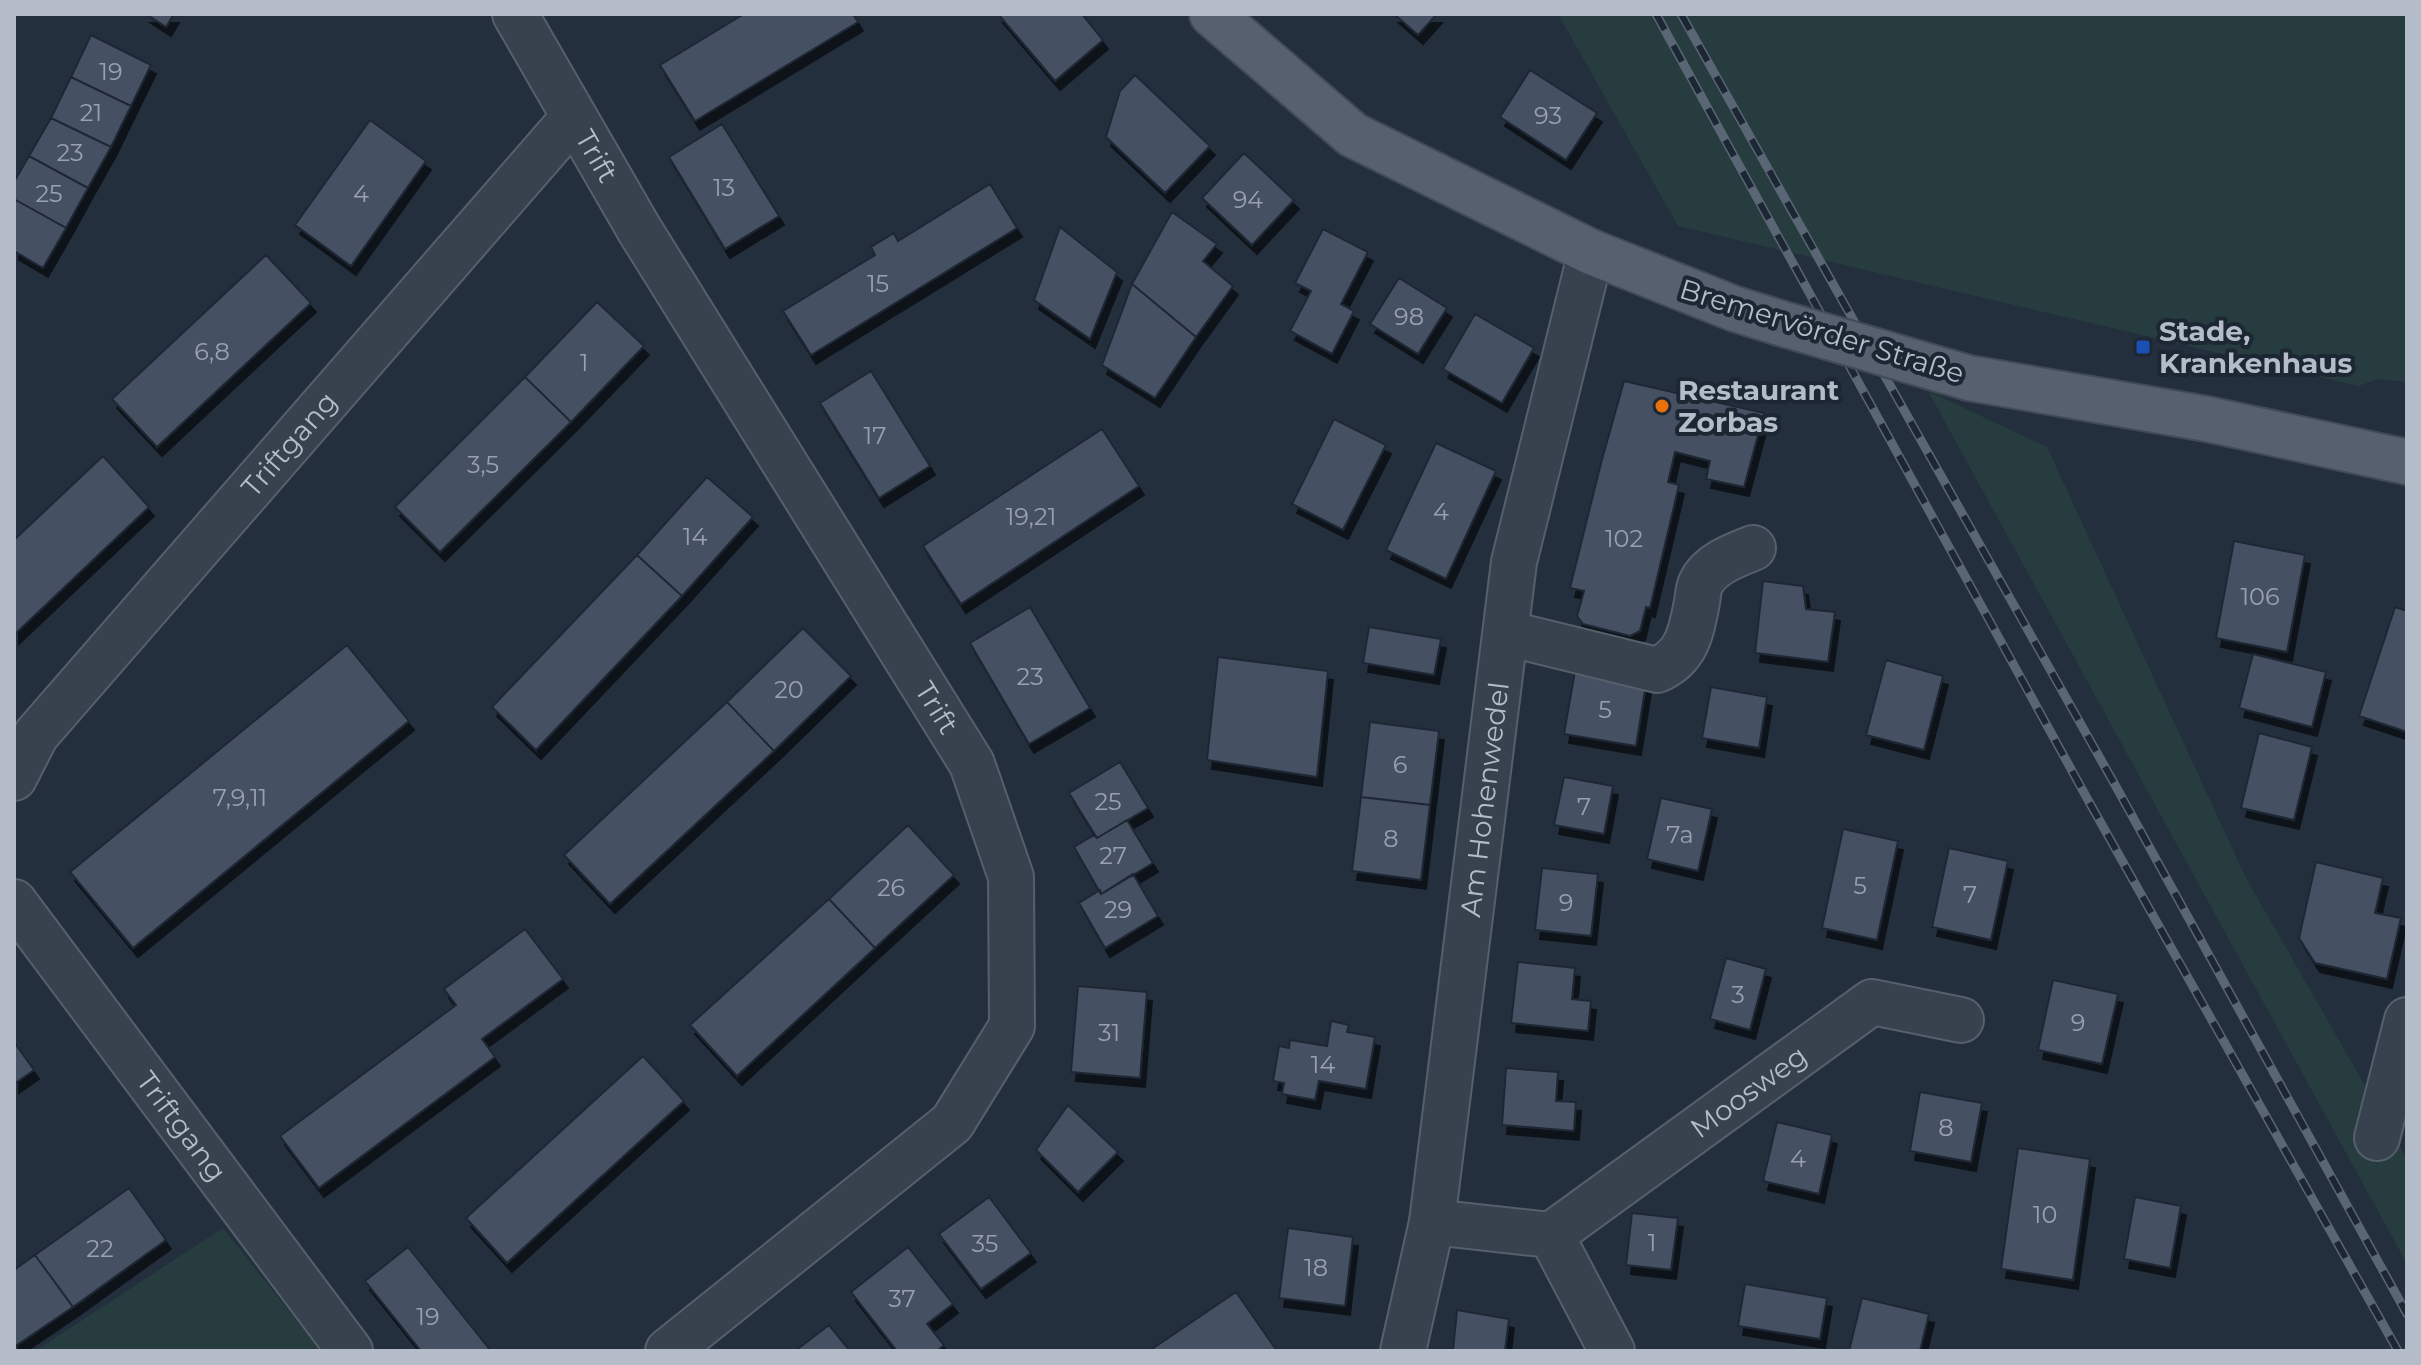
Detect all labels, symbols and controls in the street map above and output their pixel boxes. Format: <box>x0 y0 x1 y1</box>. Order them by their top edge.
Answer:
house number: 19 <box>99 57 123 86</box>
house number: 21 <box>80 98 102 127</box>
house number: 93 <box>1534 101 1562 130</box>
street label: Trift <box>568 124 625 188</box>
house number: 23 <box>56 138 84 167</box>
house number: 13 <box>713 173 735 202</box>
house number: 25 <box>35 179 63 208</box>
house number: 4 <box>353 179 369 208</box>
house number: 94 <box>1233 185 1263 214</box>
house number: 15 <box>867 269 889 298</box>
street label: Bremervörder Straße <box>1676 272 1968 390</box>
house number: 98 <box>1394 302 1424 331</box>
place label: Stade, Krankenhaus <box>2159 314 2353 380</box>
house number: 6,8 <box>194 337 230 366</box>
marker: Stade, Krankenhaus <box>2134 338 2152 356</box>
house number: 1 <box>580 348 588 377</box>
place label: Restaurant Zorbas <box>1678 373 1839 439</box>
street label: Triftgang <box>234 384 344 504</box>
marker: Restaurant Zorbas <box>1653 397 1671 415</box>
house number: 17 <box>864 421 886 450</box>
house number: 3,5 <box>467 450 499 479</box>
house number: 4 <box>1433 497 1449 526</box>
house number: 19,21 <box>1006 502 1056 531</box>
house number: 14 <box>683 522 707 551</box>
house number: 102 <box>1605 524 1643 553</box>
house number: 106 <box>2240 582 2280 611</box>
house number: 23 <box>1016 662 1044 691</box>
house number: 20 <box>774 675 804 704</box>
street label: Trift <box>908 675 966 740</box>
street label: Am Hohenwedel <box>1453 680 1516 919</box>
house number: 5 <box>1598 695 1612 724</box>
house number: 6 <box>1393 750 1407 779</box>
house number: 7,9,11 <box>213 783 267 812</box>
house number: 25 <box>1094 787 1122 816</box>
house number: 7 <box>1577 792 1591 821</box>
house number: 7a <box>1666 820 1694 849</box>
house number: 8 <box>1383 824 1399 853</box>
house number: 27 <box>1099 841 1127 870</box>
house number: 5 <box>1853 871 1867 900</box>
house number: 26 <box>877 873 905 902</box>
house number: 7 <box>1963 880 1977 909</box>
house number: 9 <box>1559 888 1573 917</box>
house number: 29 <box>1104 895 1132 924</box>
house number: 3 <box>1731 980 1745 1009</box>
house number: 9 <box>2071 1008 2085 1037</box>
house number: 31 <box>1098 1018 1120 1047</box>
street label: Moosweg <box>1684 1038 1813 1145</box>
house number: 14 <box>1311 1050 1335 1079</box>
street label: Triftgang <box>130 1065 234 1188</box>
house number: 8 <box>1938 1113 1954 1142</box>
house number: 4 <box>1790 1144 1806 1173</box>
house number: 10 <box>2033 1200 2057 1229</box>
house number: 1 <box>1648 1228 1656 1257</box>
house number: 35 <box>972 1229 998 1258</box>
house number: 22 <box>86 1234 114 1263</box>
house number: 18 <box>1304 1253 1328 1282</box>
house number: 37 <box>888 1284 916 1313</box>
house number: 19 <box>416 1302 440 1331</box>

